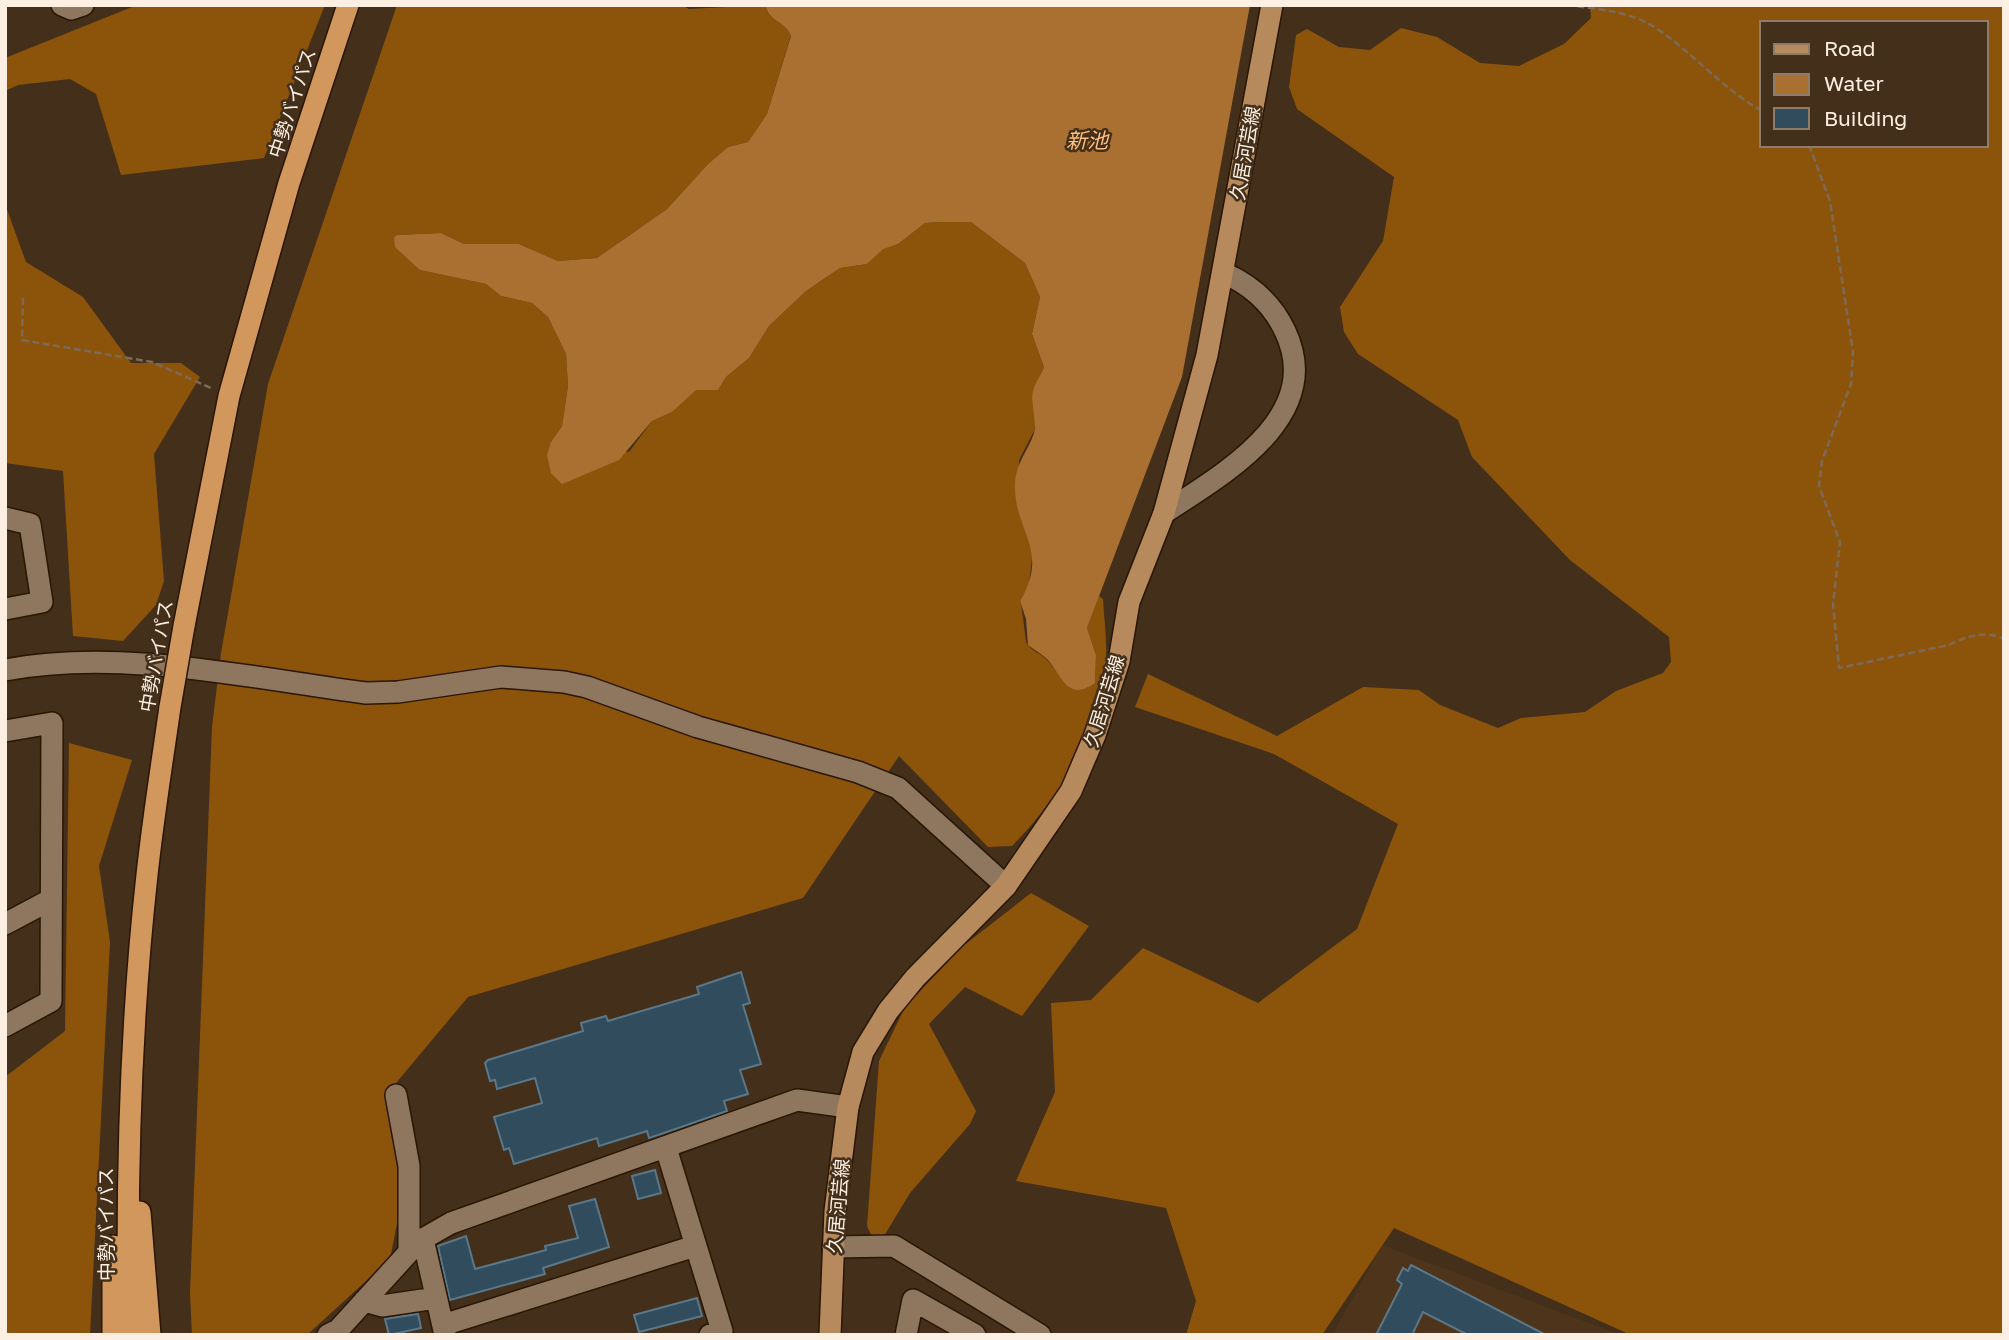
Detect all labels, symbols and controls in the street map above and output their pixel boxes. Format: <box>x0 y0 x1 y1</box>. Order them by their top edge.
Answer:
legend <box>1760 21 1988 147</box>
text: Road <box>1824 35 1875 61</box>
street label: 中勢バイパス <box>263 45 320 160</box>
text: Water <box>1824 70 1884 96</box>
street label: 久居河芸線 <box>1225 104 1264 202</box>
text: Building <box>1824 105 1907 131</box>
water label: 新池 <box>1066 127 1110 153</box>
street label: 中勢バイパス <box>134 598 177 714</box>
street label: 久居河芸線 <box>1079 652 1128 750</box>
street label: 久居河芸線 <box>822 1158 853 1254</box>
street label: 中勢バイパス <box>94 1167 117 1281</box>

